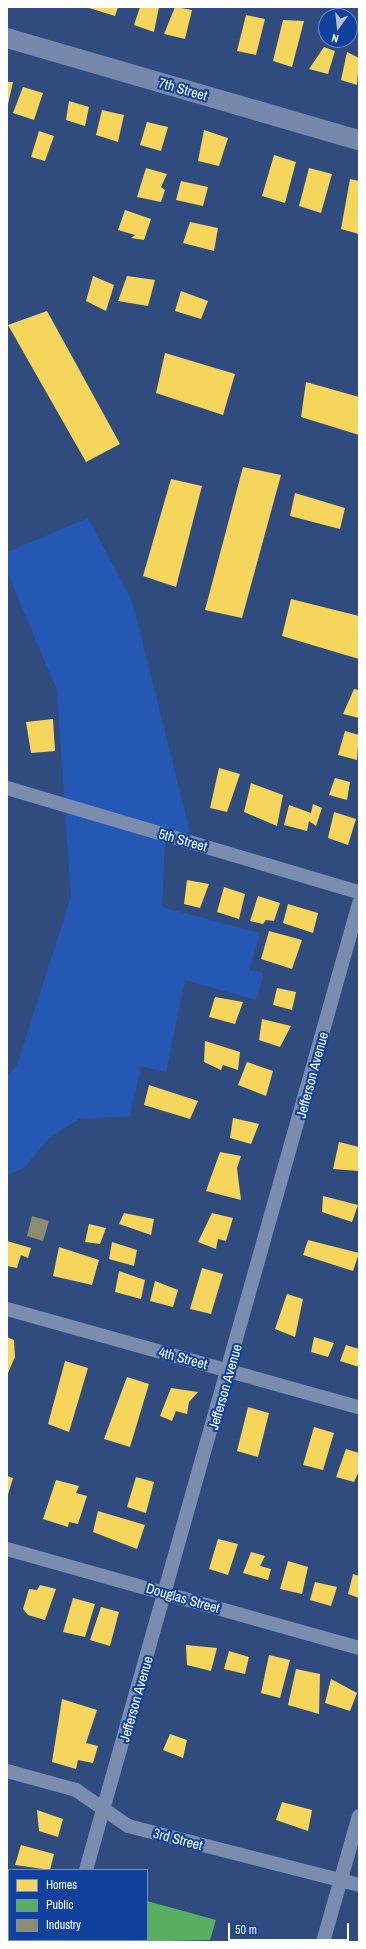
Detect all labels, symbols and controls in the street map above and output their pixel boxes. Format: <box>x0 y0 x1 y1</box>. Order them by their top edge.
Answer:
north arrow <box>318 8 358 48</box>
text: N <box>330 31 340 46</box>
street label: 7th Street <box>157 74 209 104</box>
street label: 5th Street <box>157 825 209 855</box>
street label: Jefferson Avenue <box>292 1030 332 1120</box>
street label: Jefferson Avenue <box>205 1342 245 1432</box>
street label: 4th Street <box>157 1343 209 1373</box>
street label: Douglas Street <box>144 1579 222 1617</box>
street label: Jefferson Avenue <box>116 1654 156 1744</box>
street label: 3rd Street <box>151 1824 205 1854</box>
legend <box>8 1869 148 1941</box>
text: Homes <box>46 1877 77 1893</box>
text: Public <box>46 1897 73 1913</box>
scale bar <box>230 1915 351 1941</box>
text: Industry <box>46 1917 81 1933</box>
text: 50 m <box>235 1922 257 1938</box>

